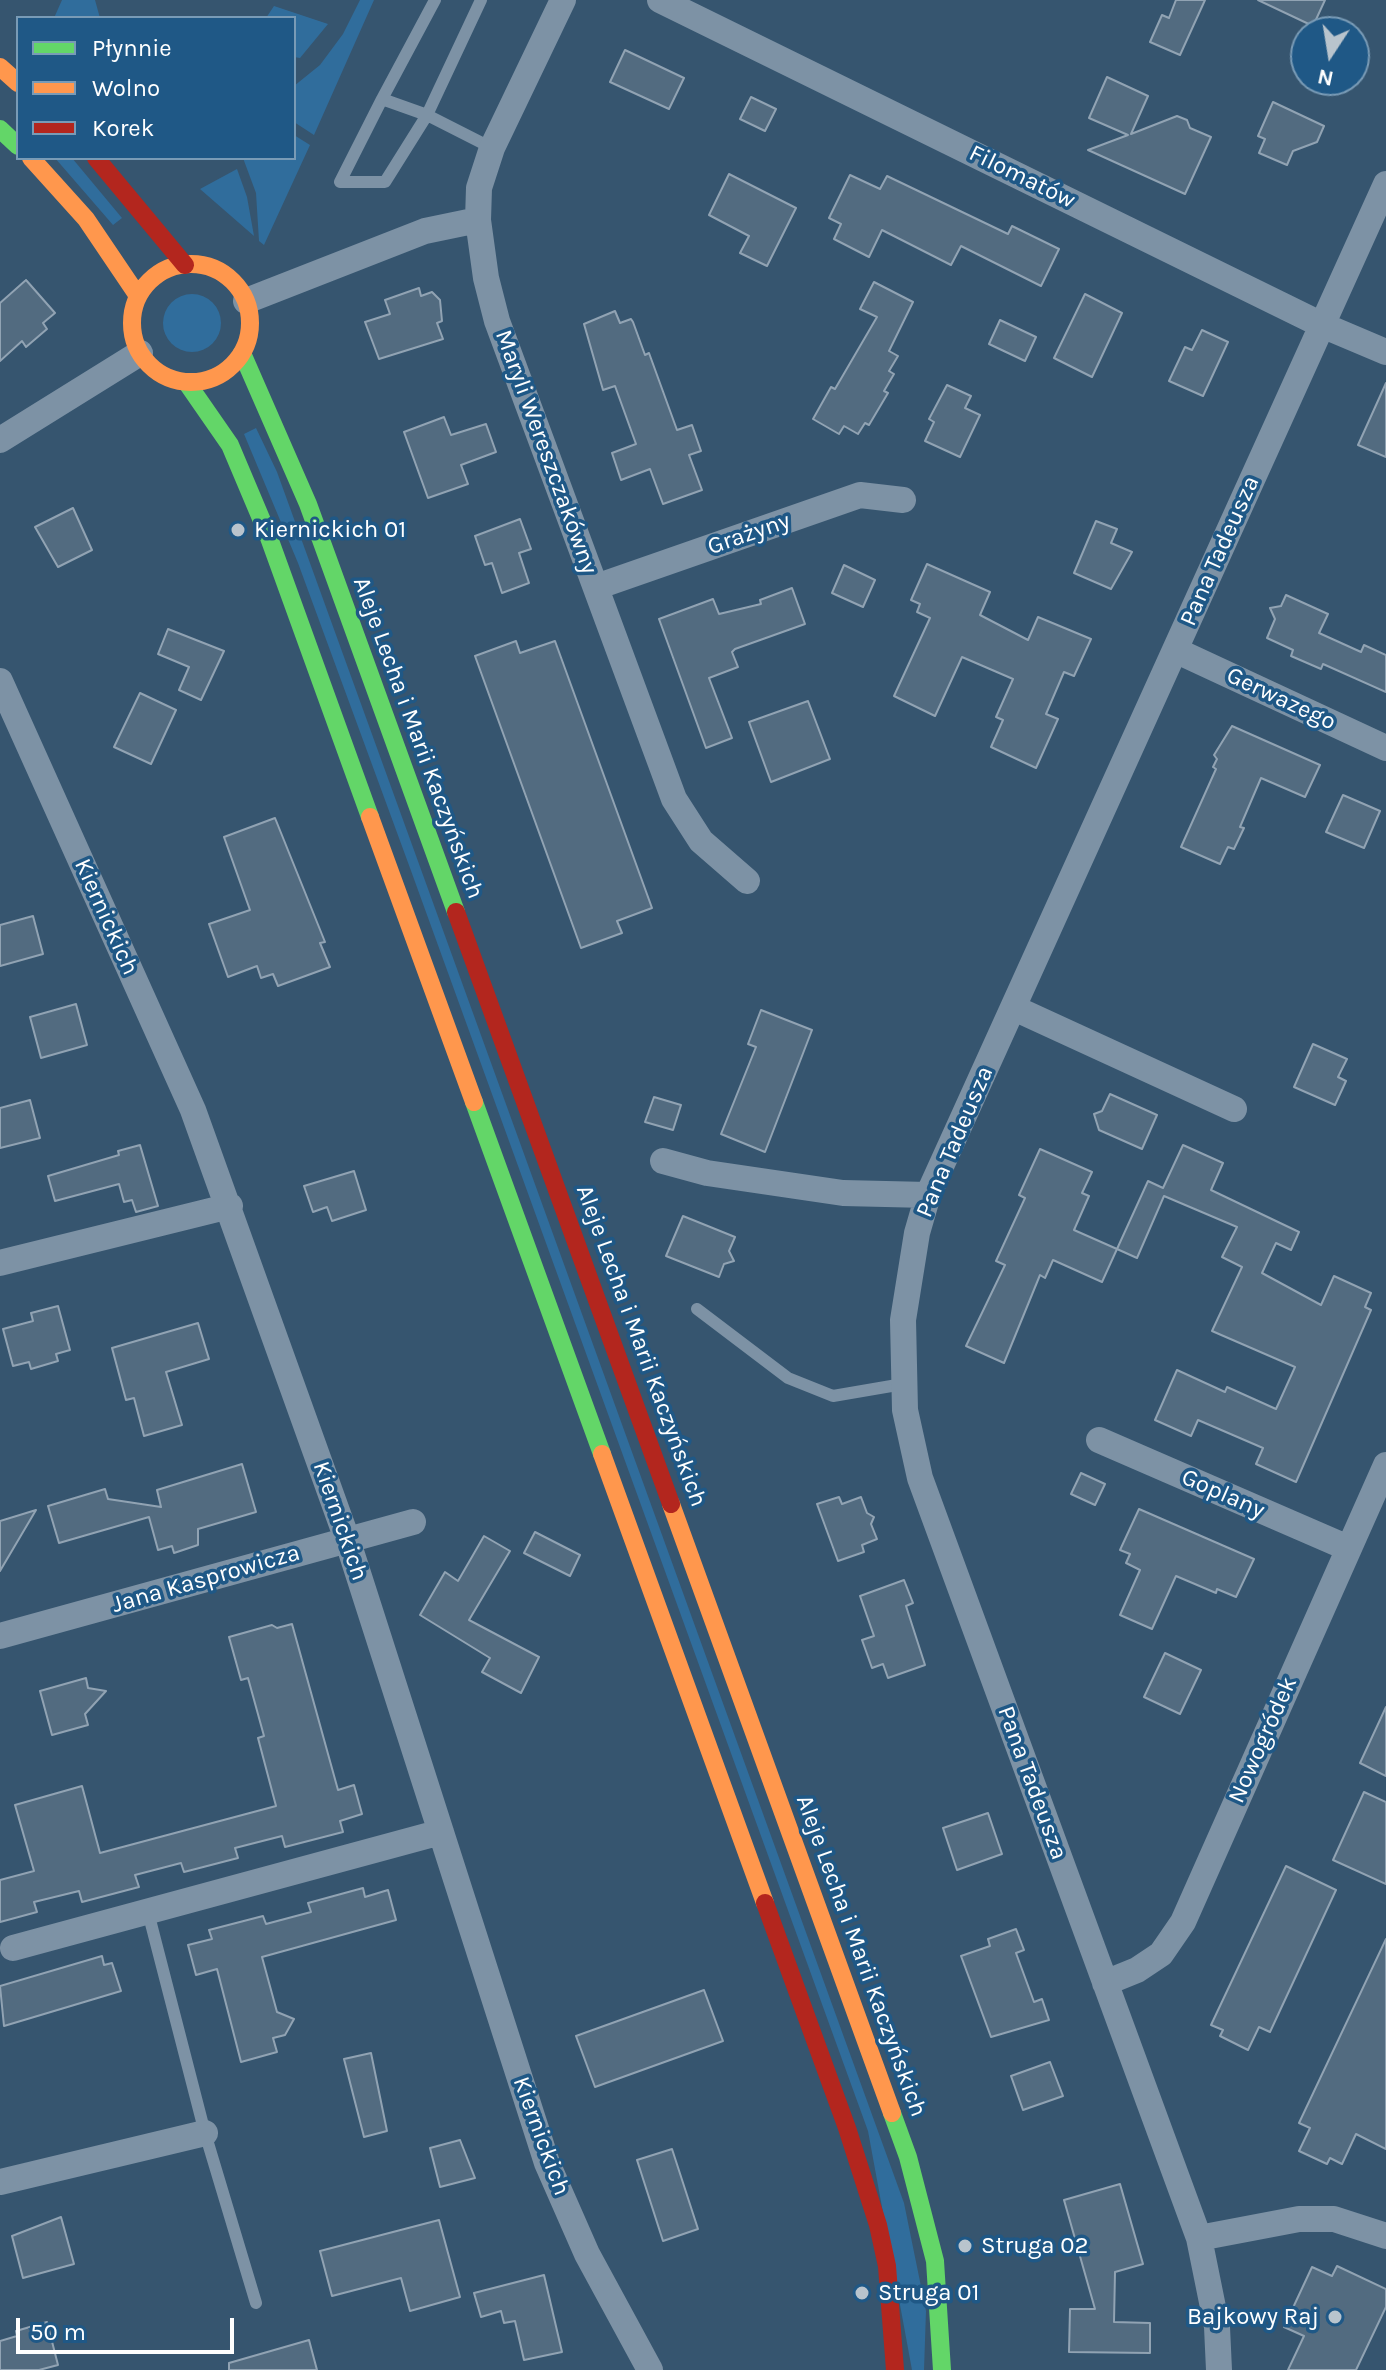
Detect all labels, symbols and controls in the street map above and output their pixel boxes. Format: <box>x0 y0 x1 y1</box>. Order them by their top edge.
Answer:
legend <box>16 16 296 160</box>
north arrow <box>1290 16 1370 96</box>
text: Płynnie <box>92 34 172 62</box>
text: N <box>1315 63 1336 92</box>
text: Wolno <box>92 74 160 102</box>
text: Korek <box>92 114 154 142</box>
street label: Filomatów <box>964 139 1080 215</box>
street label: Maryli Wereszczakówny <box>488 326 604 578</box>
street label: Pana Tadeusza <box>1174 471 1266 631</box>
street label: Grażyny <box>704 506 794 562</box>
place label: Kiernickich 01 <box>254 516 406 544</box>
marker: Kiernickich 01 <box>229 521 247 539</box>
street label: Aleje Lecha i Marii Kaczyńskich <box>346 573 490 903</box>
street label: Gerwazego <box>1222 661 1340 737</box>
street label: Kiernickich <box>68 854 144 980</box>
street label: Pana Tadeusza <box>910 1062 1000 1222</box>
street label: Aleje Lecha i Marii Kaczyńskich <box>569 1181 713 1511</box>
street label: Kiernickich <box>306 1458 374 1584</box>
street label: Goplany <box>1177 1463 1269 1525</box>
street label: Jana Kasprowicza <box>109 1538 303 1620</box>
street label: Nowogródek <box>1222 1672 1304 1808</box>
street label: Pana Tadeusza <box>991 1702 1073 1864</box>
street label: Aleje Lecha i Marii Kaczyńskich <box>789 1791 933 2121</box>
street label: Kiernickich <box>506 2073 576 2199</box>
place label: Struga 02 <box>981 2232 1088 2260</box>
marker: Struga 02 <box>956 2237 974 2255</box>
place label: Struga 01 <box>878 2279 979 2307</box>
marker: Struga 01 <box>853 2284 871 2302</box>
scale bar <box>20 2302 238 2352</box>
place label: Bajkowy Raj <box>1187 2303 1319 2331</box>
marker: Bajkowy Raj <box>1326 2308 1344 2326</box>
text: 50 m <box>30 2318 86 2346</box>

